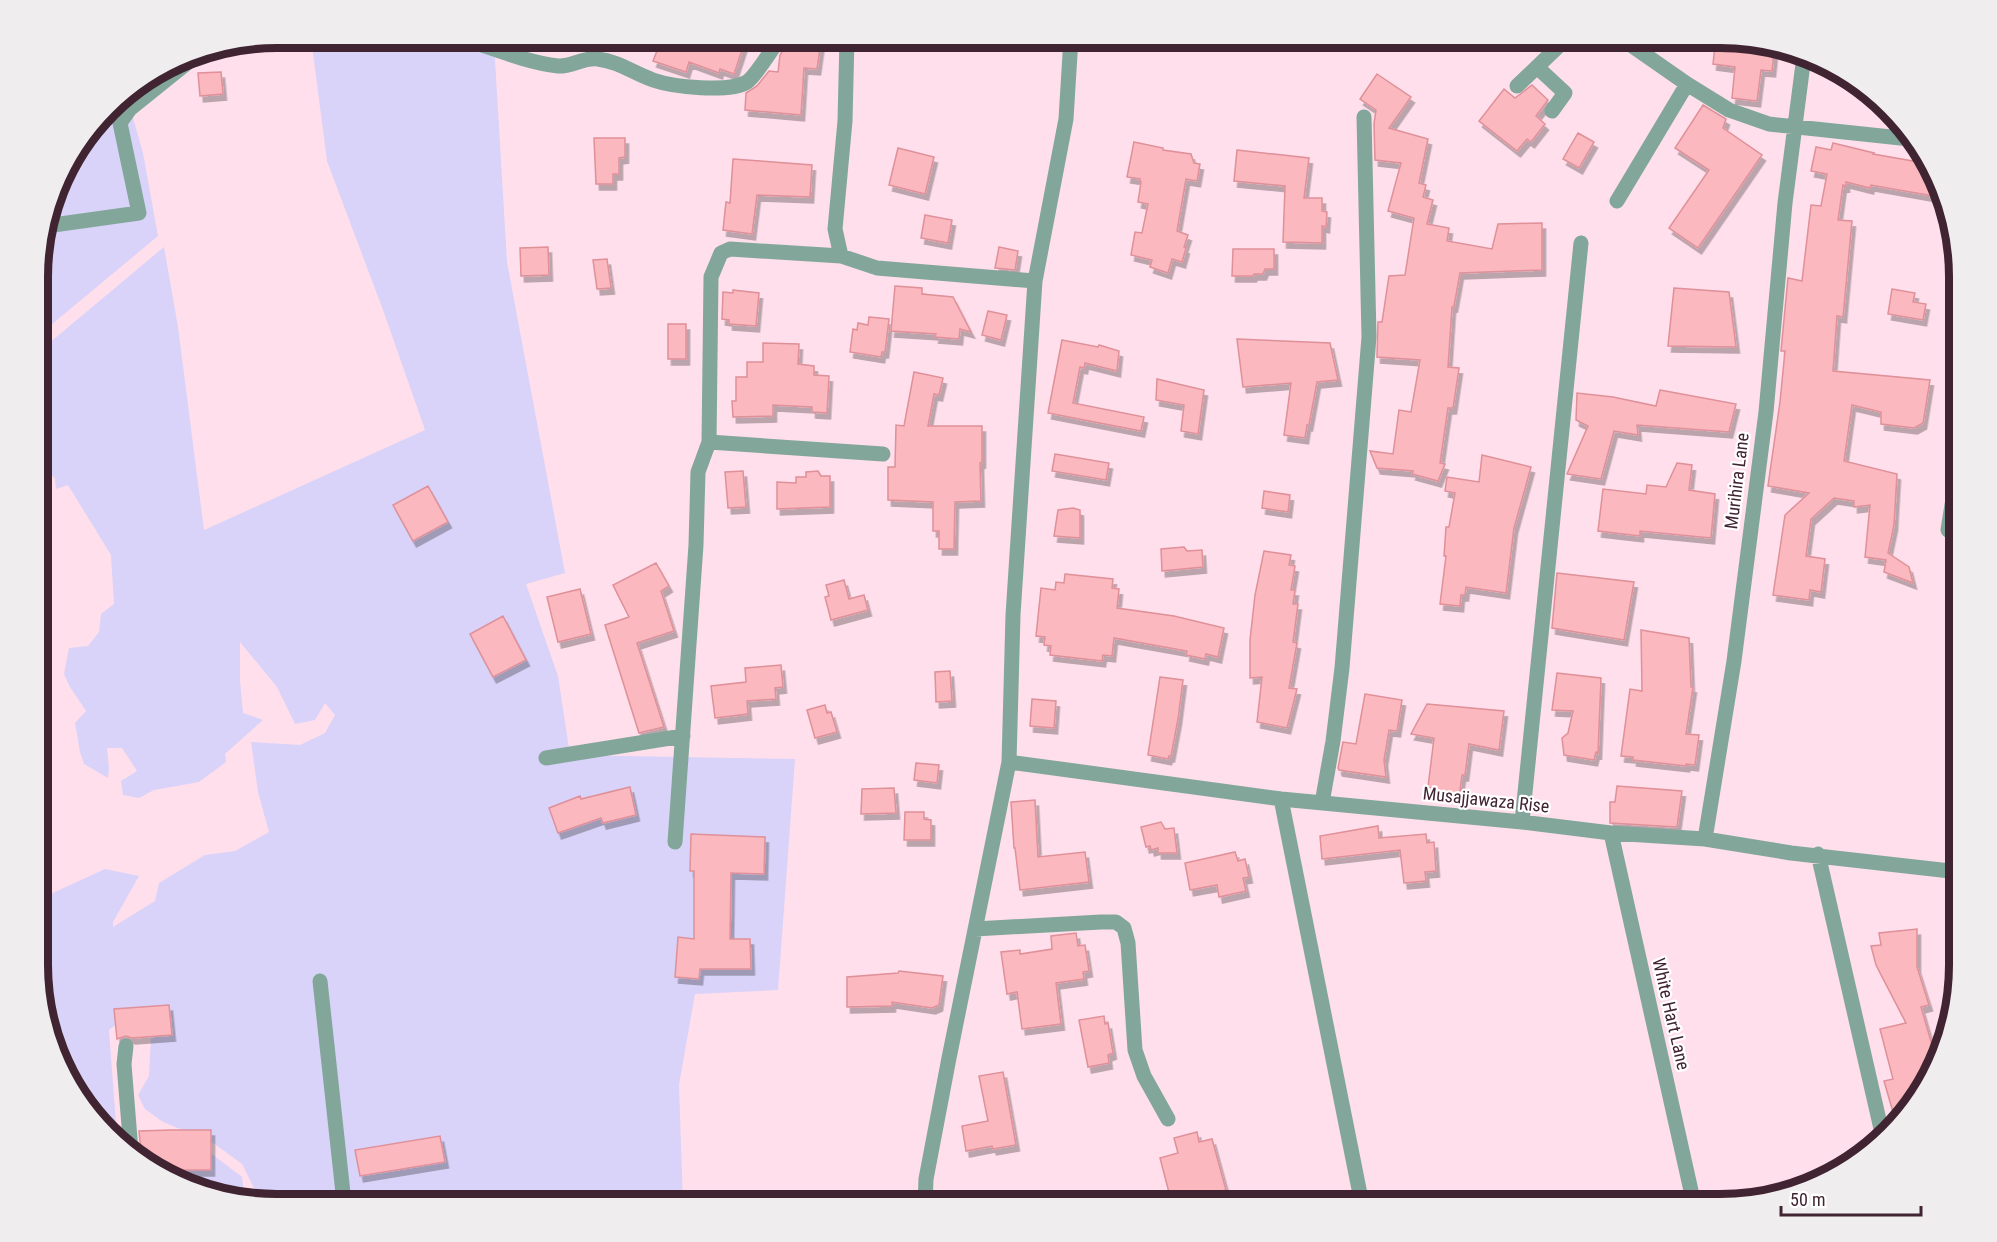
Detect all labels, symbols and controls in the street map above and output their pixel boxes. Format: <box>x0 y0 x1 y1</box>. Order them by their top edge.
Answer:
street label: Murihira Lane <box>1720 432 1753 530</box>
street label: Musajjawaza Rise <box>1422 782 1550 817</box>
street label: White Hart Lane <box>1648 956 1695 1072</box>
scale bar <box>1781 1179 1920 1217</box>
text: 50 m <box>1790 1189 1825 1210</box>

